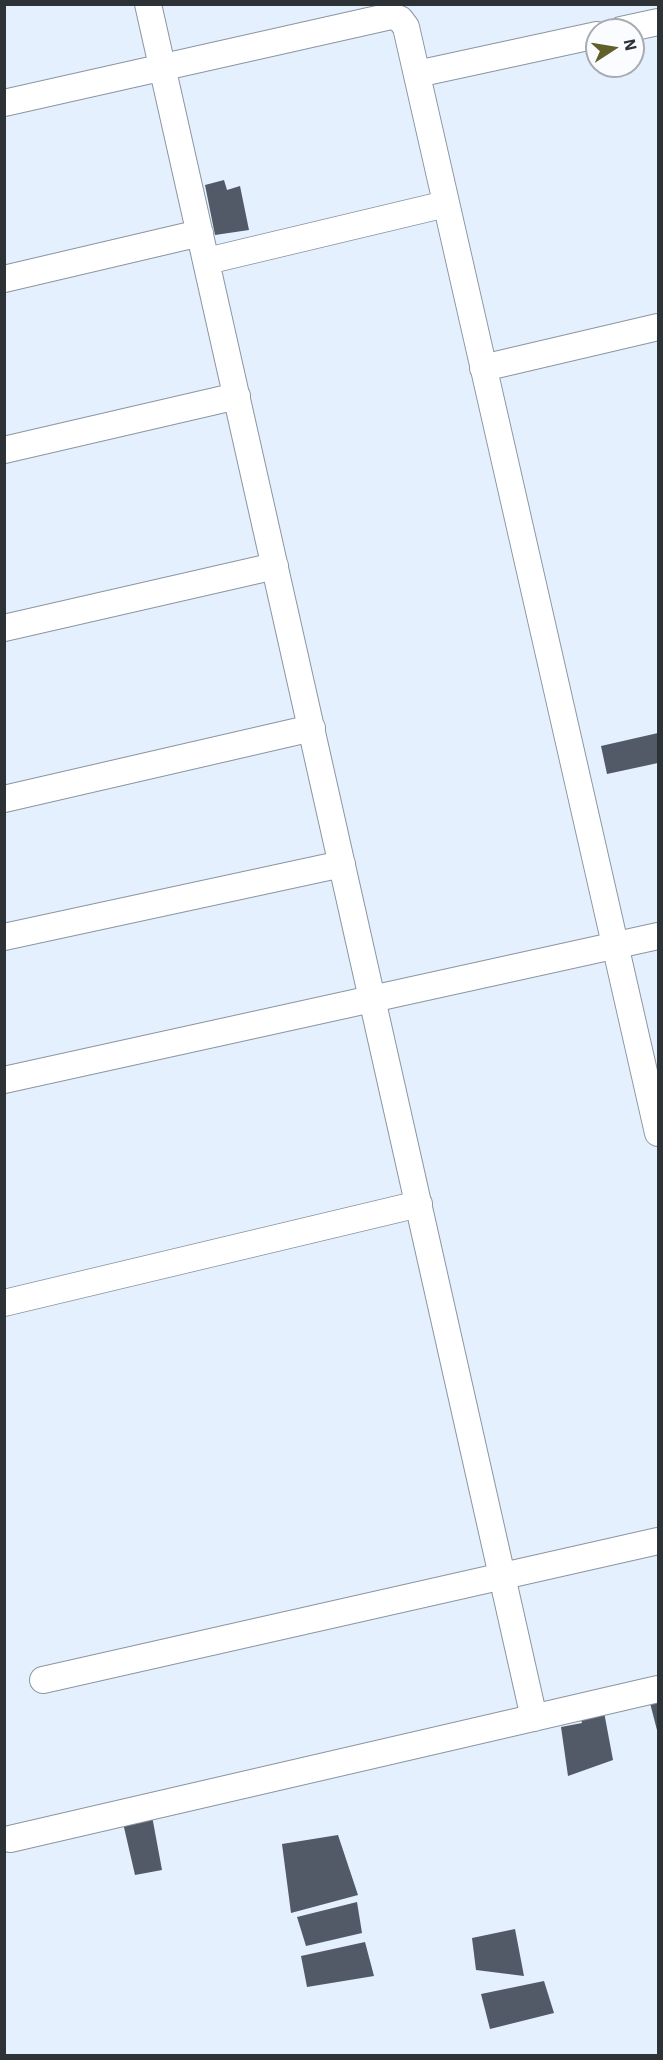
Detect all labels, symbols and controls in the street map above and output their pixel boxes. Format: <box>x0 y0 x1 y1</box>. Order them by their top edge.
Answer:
north arrow <box>585 18 645 78</box>
text: N <box>620 37 642 52</box>

